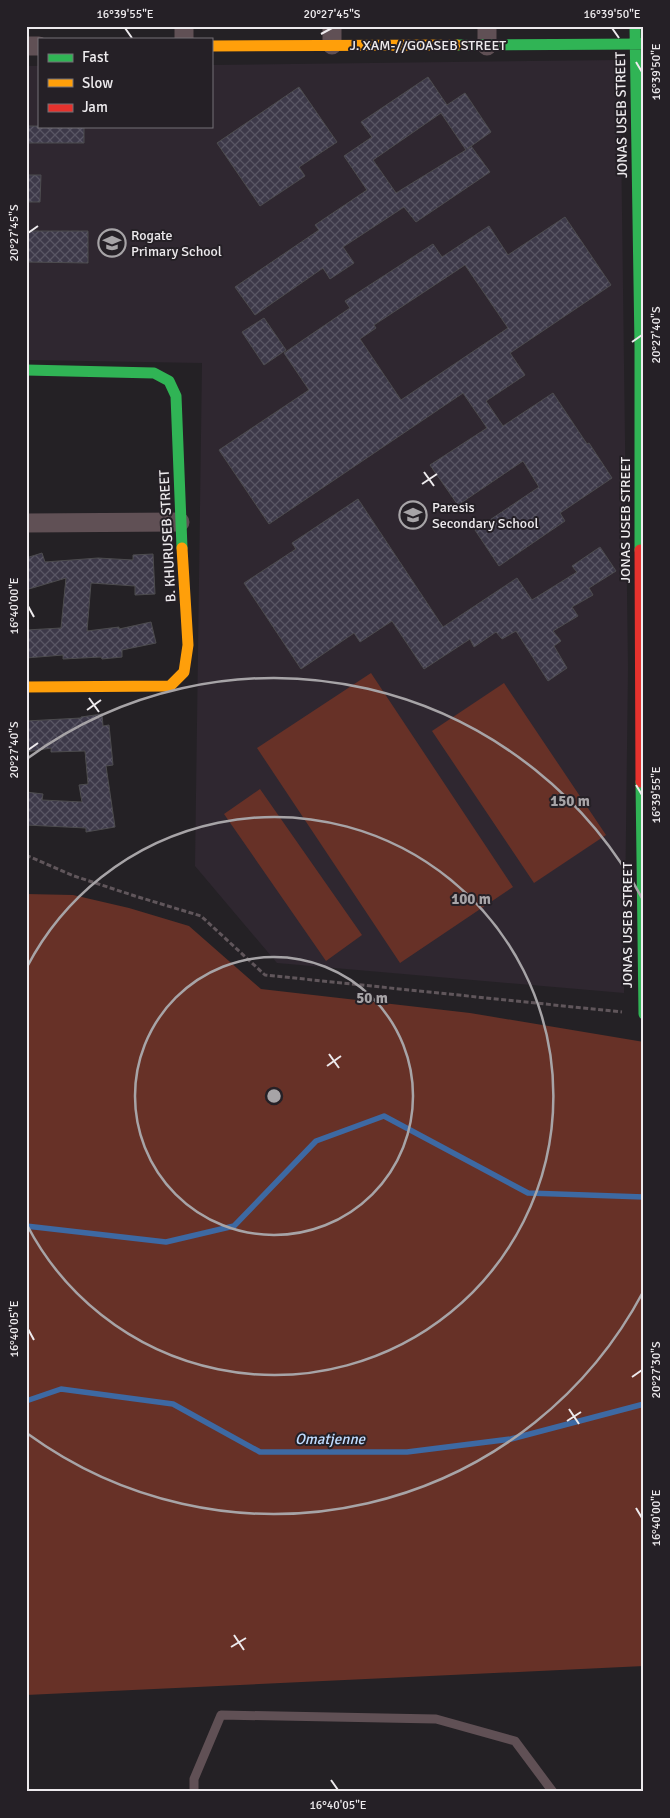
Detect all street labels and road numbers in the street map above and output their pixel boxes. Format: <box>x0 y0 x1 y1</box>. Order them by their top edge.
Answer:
street label: J. XAM-//GOASEB STREET <box>350 37 506 54</box>
street label: JONAS USEB STREET <box>612 52 631 178</box>
street label: JONAS USEB STREET <box>617 457 634 583</box>
street label: B. KHURUSEB STREET <box>156 469 179 603</box>
street label: JONAS USEB STREET <box>619 862 636 988</box>

